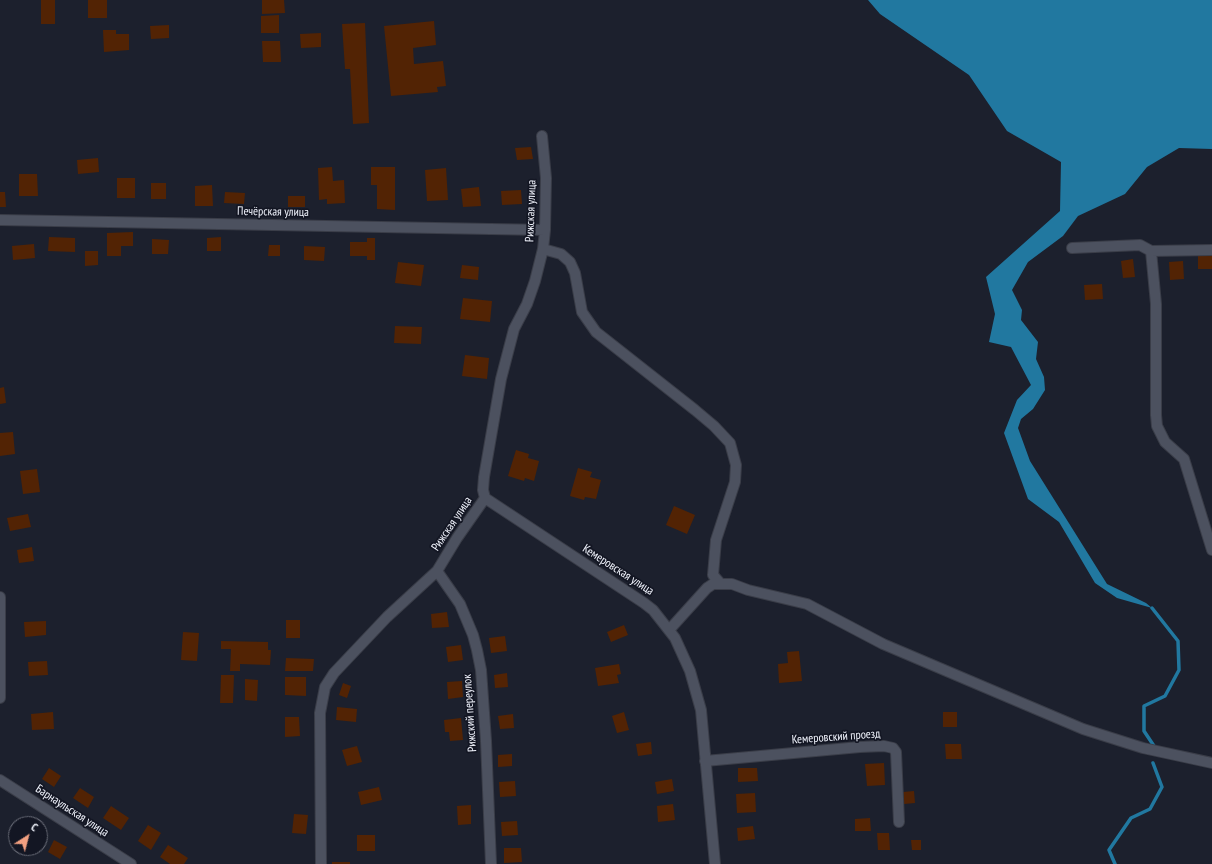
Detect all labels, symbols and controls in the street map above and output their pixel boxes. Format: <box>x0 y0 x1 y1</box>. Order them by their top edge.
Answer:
street label: Рижская улица <box>523 180 539 242</box>
street label: Печёрская улица <box>237 204 309 220</box>
street label: Рижская улица <box>429 494 475 554</box>
street label: Кемеровская улица <box>580 542 656 598</box>
street label: Рижский переулок <box>460 674 480 752</box>
street label: Кемеровский проезд <box>791 727 881 747</box>
street label: Барнаульская улица <box>33 782 111 840</box>
north arrow <box>8 816 48 856</box>
text: С <box>28 820 41 834</box>

